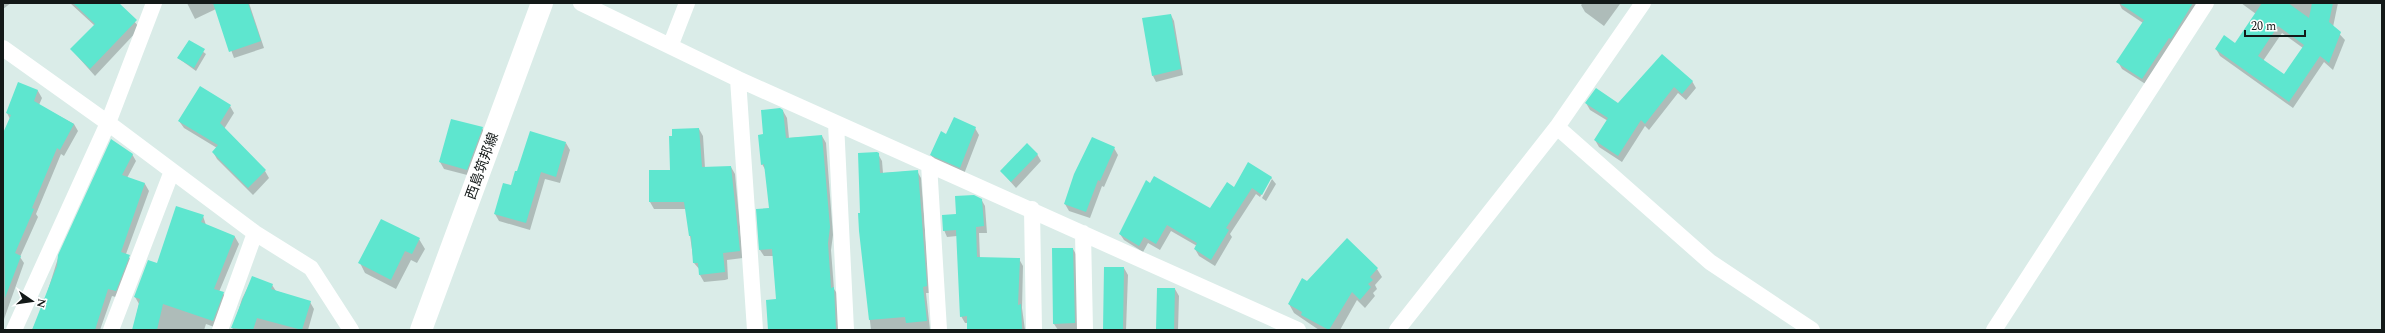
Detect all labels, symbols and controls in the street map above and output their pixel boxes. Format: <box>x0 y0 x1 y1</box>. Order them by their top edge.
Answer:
scale bar <box>2245 12 2305 38</box>
text: 20 m <box>2251 17 2276 36</box>
street label: 西島筑邦線 <box>460 130 504 202</box>
north arrow <box>12 281 52 321</box>
text: N <box>32 297 51 309</box>

